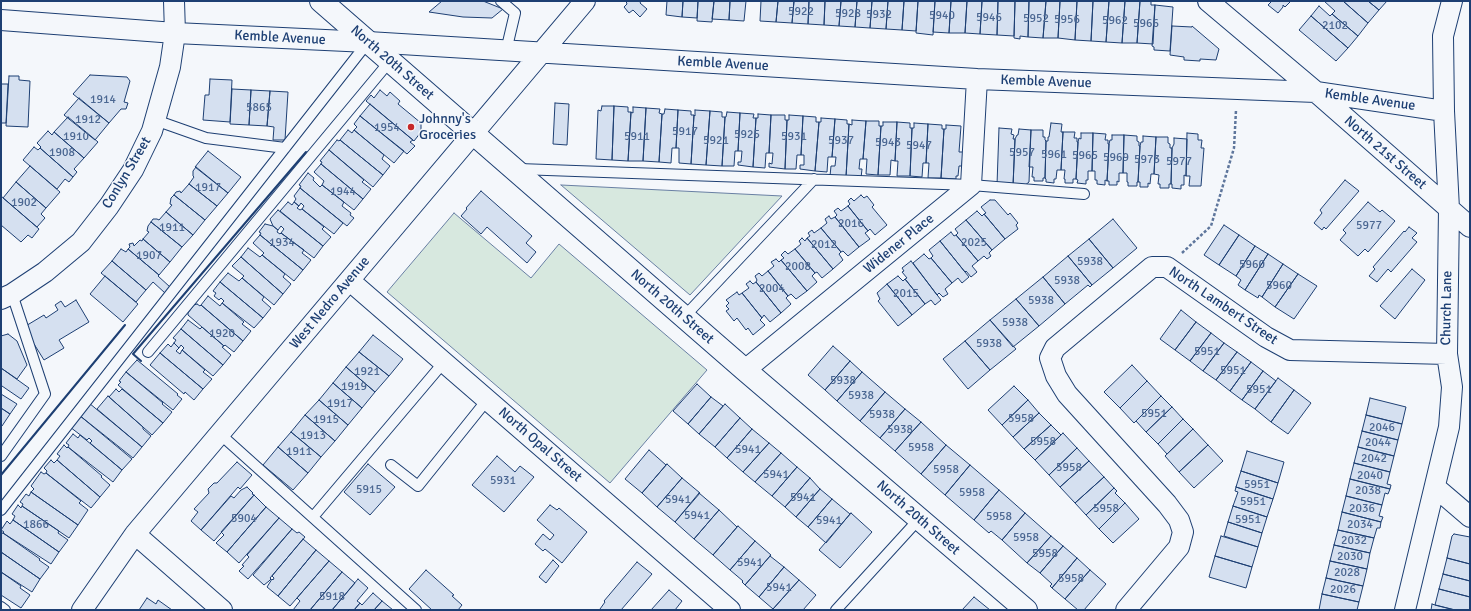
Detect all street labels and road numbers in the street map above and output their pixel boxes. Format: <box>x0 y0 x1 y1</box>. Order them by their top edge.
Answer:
street label: North 20th Street <box>347 22 437 104</box>
street label: Kemble Avenue <box>234 27 326 49</box>
street label: Kemble Avenue <box>677 53 769 75</box>
street label: Kemble Avenue <box>1000 72 1092 92</box>
street label: Kemble Avenue <box>1324 85 1416 115</box>
street label: North 21st Street <box>1340 113 1430 193</box>
street label: Conlyn Street <box>99 134 155 212</box>
street label: Widener Place <box>860 211 938 277</box>
street label: West Nedro Avenue <box>286 253 374 353</box>
street label: North Lambert Street <box>1165 263 1281 349</box>
street label: North 20th Street <box>627 266 717 348</box>
street label: Church Lane <box>1438 270 1456 346</box>
street label: North Opal Street <box>495 404 585 486</box>
street label: North 20th Street <box>873 477 963 559</box>

